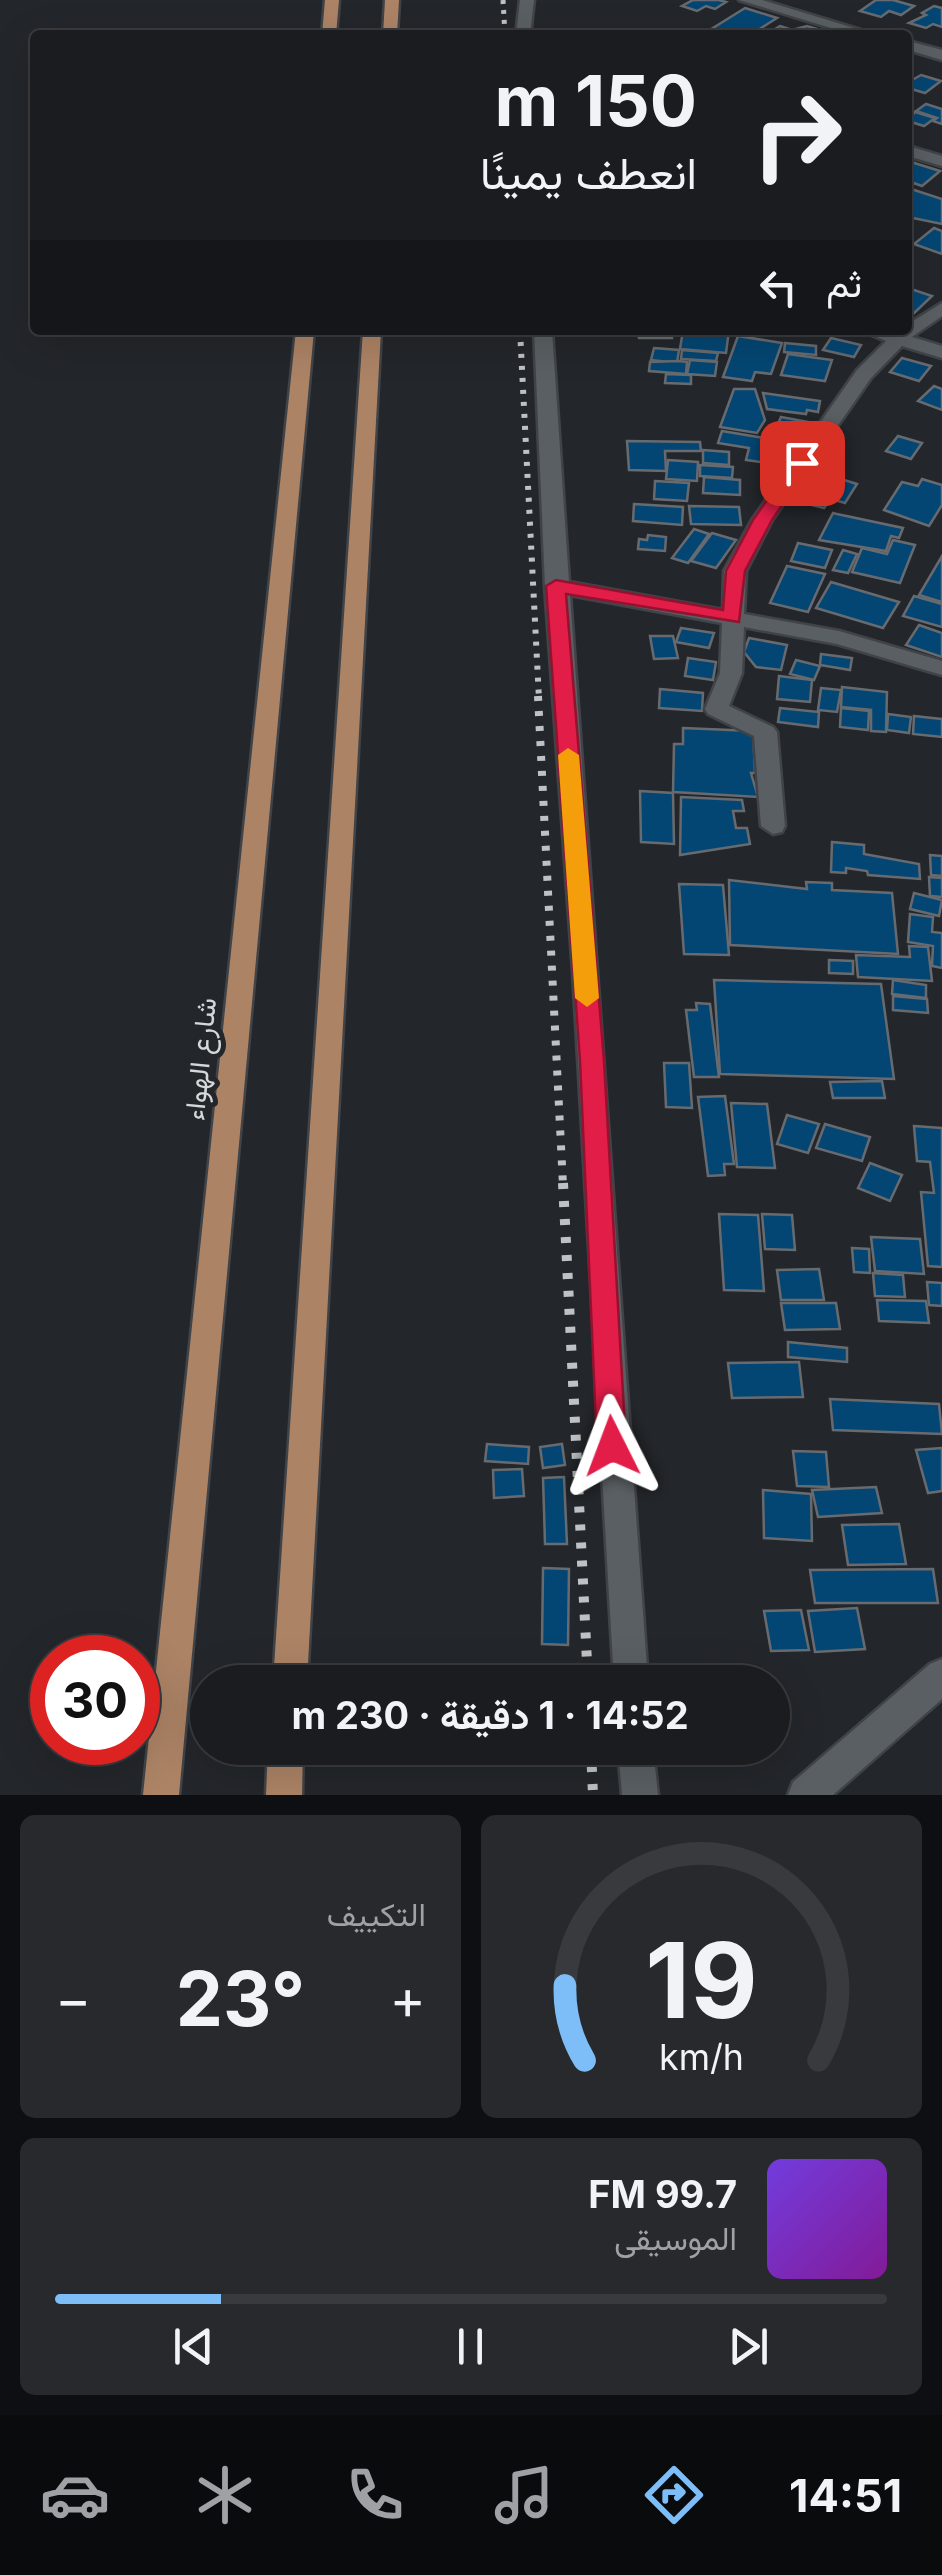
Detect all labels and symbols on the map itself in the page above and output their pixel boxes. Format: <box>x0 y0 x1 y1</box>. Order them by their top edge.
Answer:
pin <box>760 421 845 506</box>
street label: شارع الهواء <box>177 996 225 1122</box>
position arrow <box>560 1394 664 1498</box>
speed limit sign: 30 <box>30 1635 160 1765</box>

